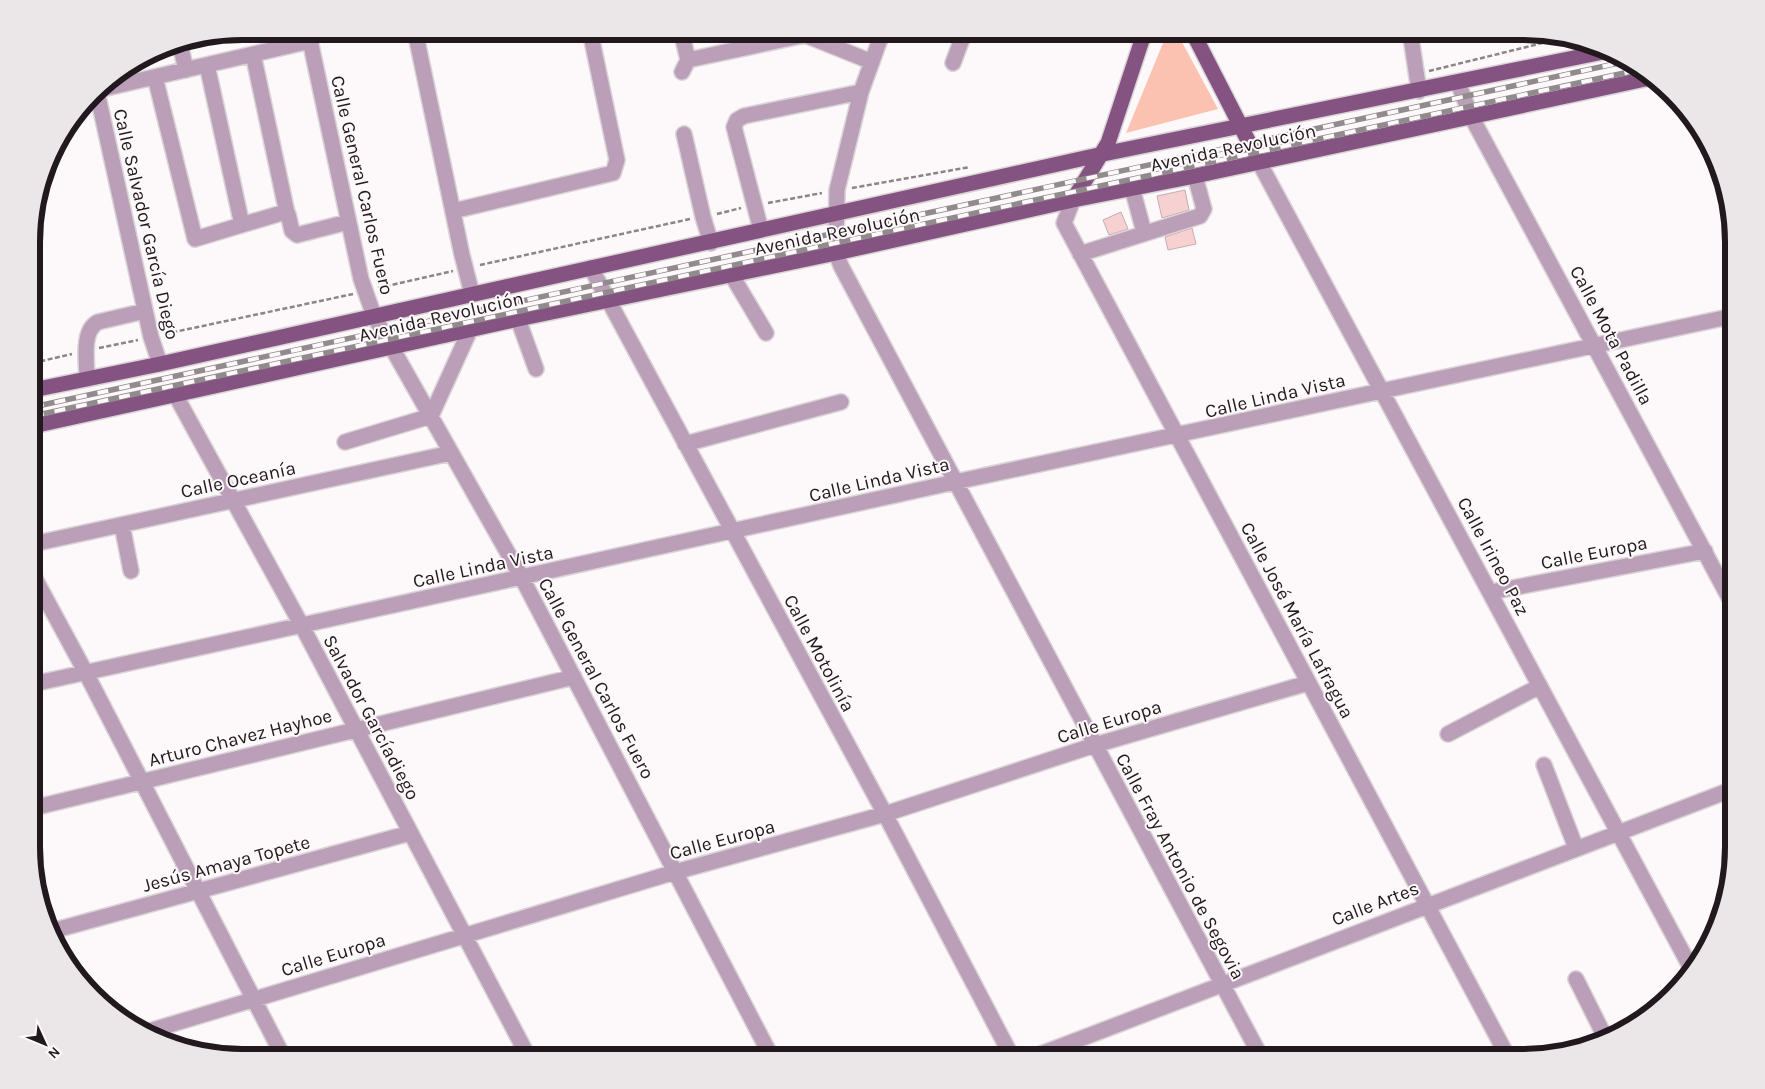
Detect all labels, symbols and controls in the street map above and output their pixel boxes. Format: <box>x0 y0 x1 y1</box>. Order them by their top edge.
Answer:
street label: Calle General Carlos Fuero <box>326 73 398 297</box>
street label: Calle Salvador García Diego <box>109 107 183 342</box>
street label: Avenida Revolución <box>1148 120 1318 176</box>
street label: Avenida Revolución <box>752 204 922 260</box>
street label: Calle Mota Padilla <box>1565 262 1657 409</box>
street label: Avenida Revolución <box>357 287 526 347</box>
street label: Calle Linda Vista <box>1203 369 1347 423</box>
street label: Calle Linda Vista <box>807 453 951 507</box>
street label: Calle Oceanía <box>179 457 298 503</box>
street label: Calle Irineo Paz <box>1453 493 1534 619</box>
street label: Calle José María Lafragua <box>1236 519 1358 722</box>
street label: Calle Europa <box>1539 532 1649 574</box>
street label: Calle Linda Vista <box>411 541 556 593</box>
street label: Calle General Carlos Fuero <box>534 574 659 783</box>
street label: Calle Motolinía <box>779 591 859 716</box>
street label: Salvador Garcíadiego <box>318 631 424 804</box>
street label: Calle Europa <box>1054 696 1164 748</box>
street label: Arturo Chavez Hayhoe <box>146 705 334 771</box>
street label: Calle Fray Antonio de Segovia <box>1111 750 1249 983</box>
street label: Calle Europa <box>667 815 777 865</box>
street label: Jesús Amaya Topete <box>140 831 312 897</box>
street label: Calle Artes <box>1329 877 1422 931</box>
street label: Calle Europa <box>278 929 388 981</box>
north arrow <box>20 1019 70 1069</box>
text: N <box>44 1043 64 1062</box>

